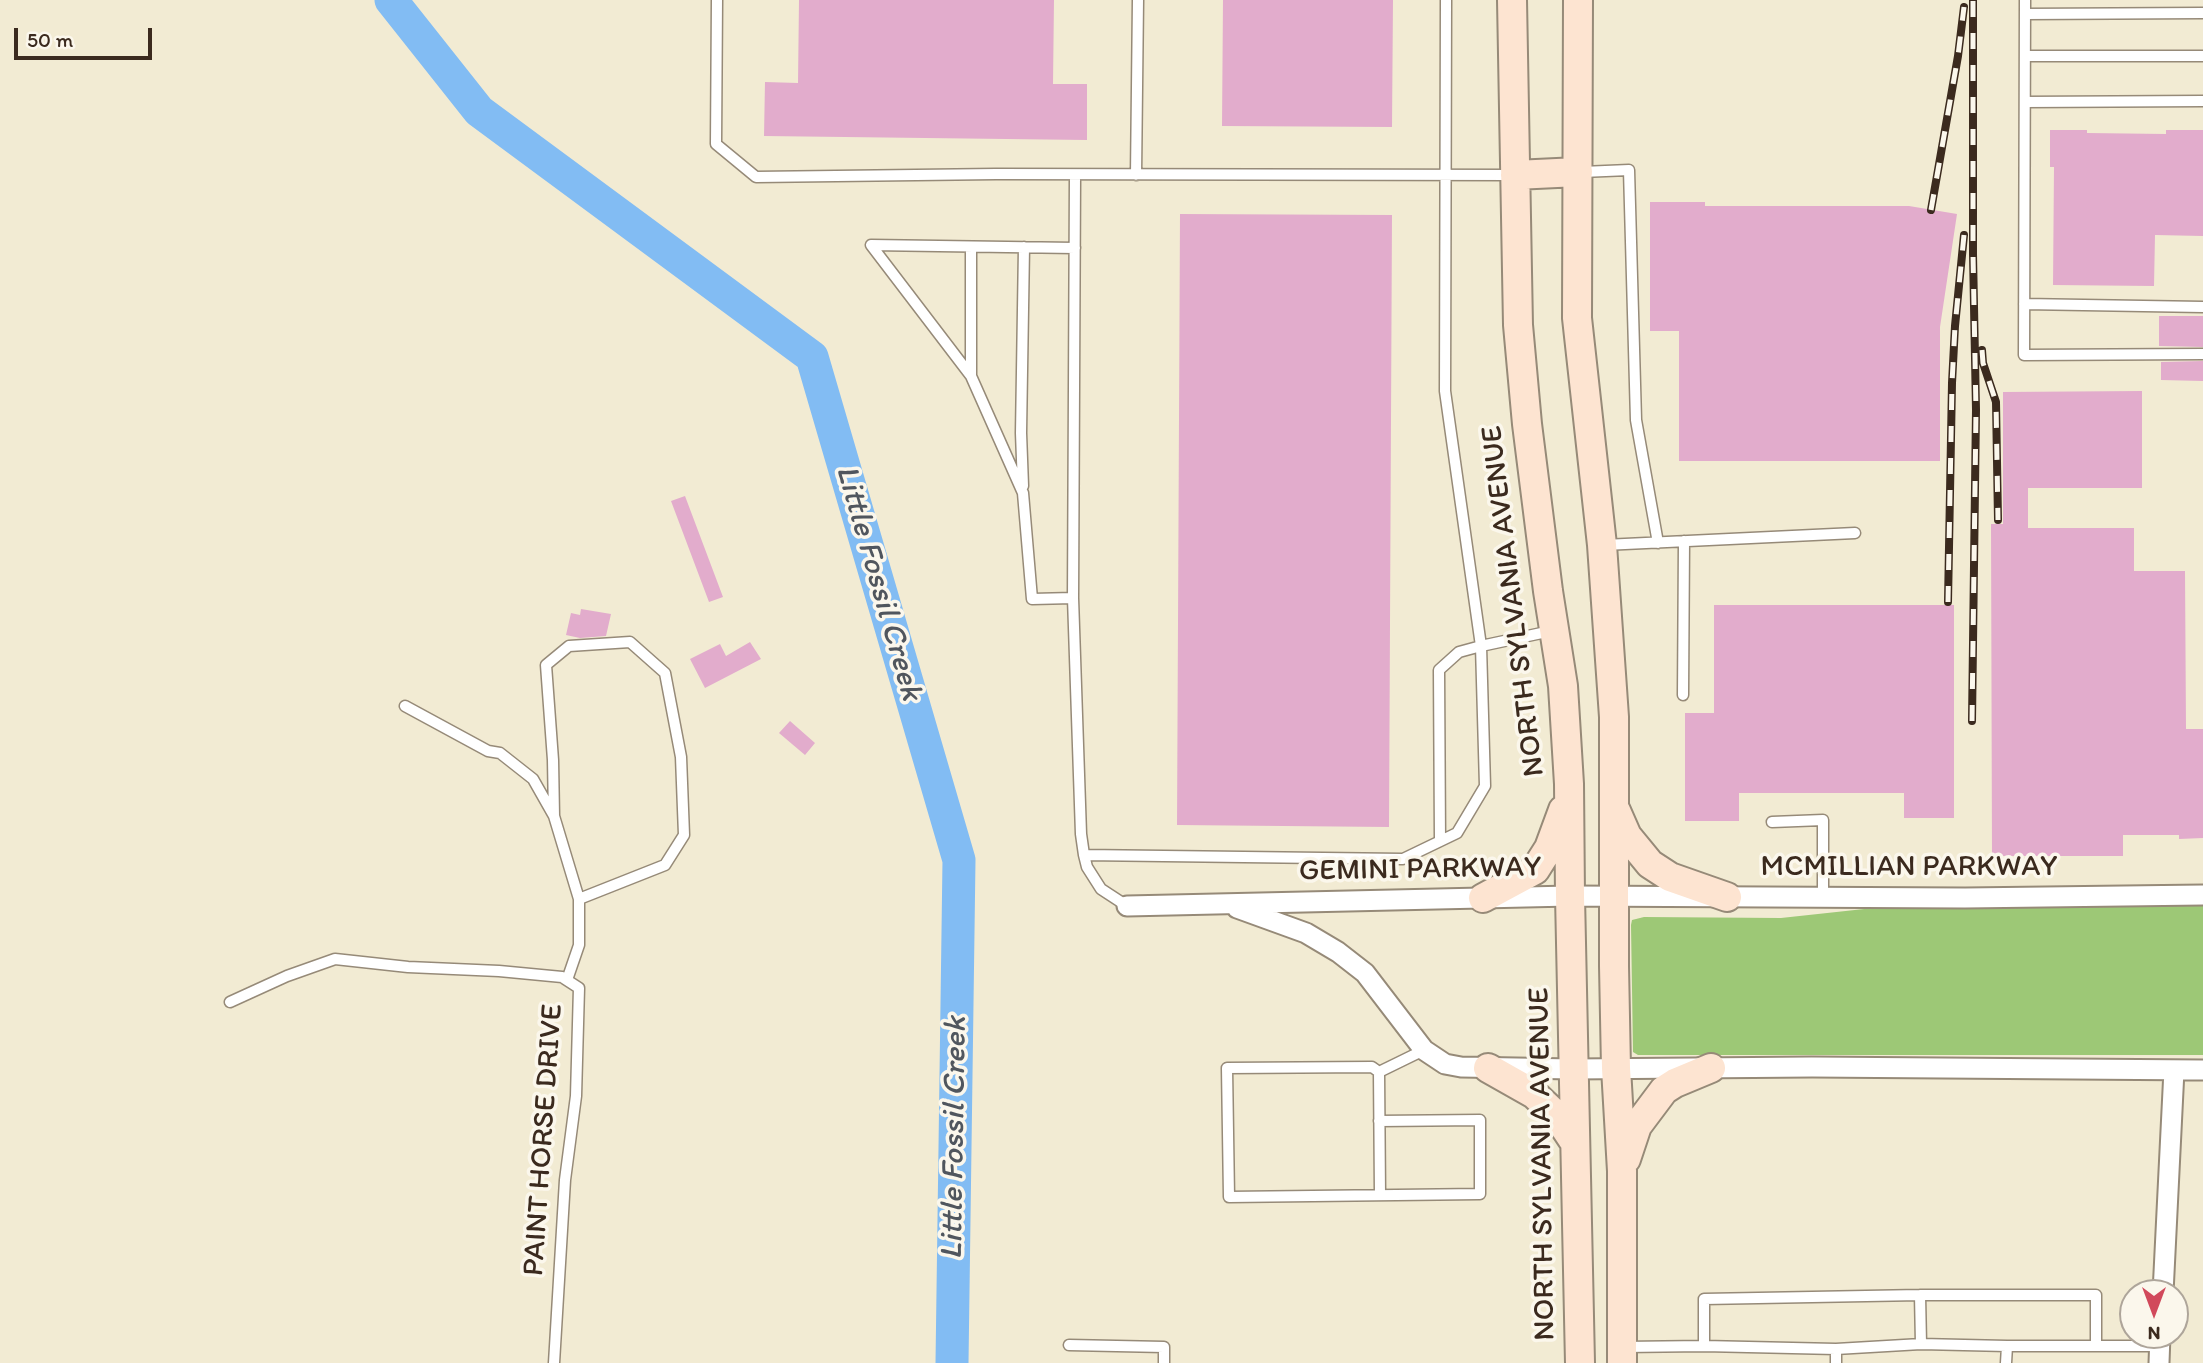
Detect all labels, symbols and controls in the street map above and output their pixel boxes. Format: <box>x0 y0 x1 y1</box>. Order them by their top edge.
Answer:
scale bar <box>18 14 156 58</box>
text: 50 m <box>27 27 73 52</box>
street label: NORTH SYLVANIA AVENUE <box>1475 423 1553 779</box>
water label: Little Fossil Creek <box>826 461 930 705</box>
street label: MCMILLIAN PARKWAY <box>1761 849 2057 885</box>
street label: GEMINI PARKWAY <box>1298 850 1542 890</box>
street label: NORTH SYLVANIA AVENUE <box>1522 987 1564 1341</box>
street label: PAINT HORSE DRIVE <box>517 1003 571 1277</box>
water label: Little Fossil Creek <box>934 1016 976 1260</box>
north arrow <box>2119 1279 2189 1349</box>
text: N <box>2148 1322 2160 1345</box>

